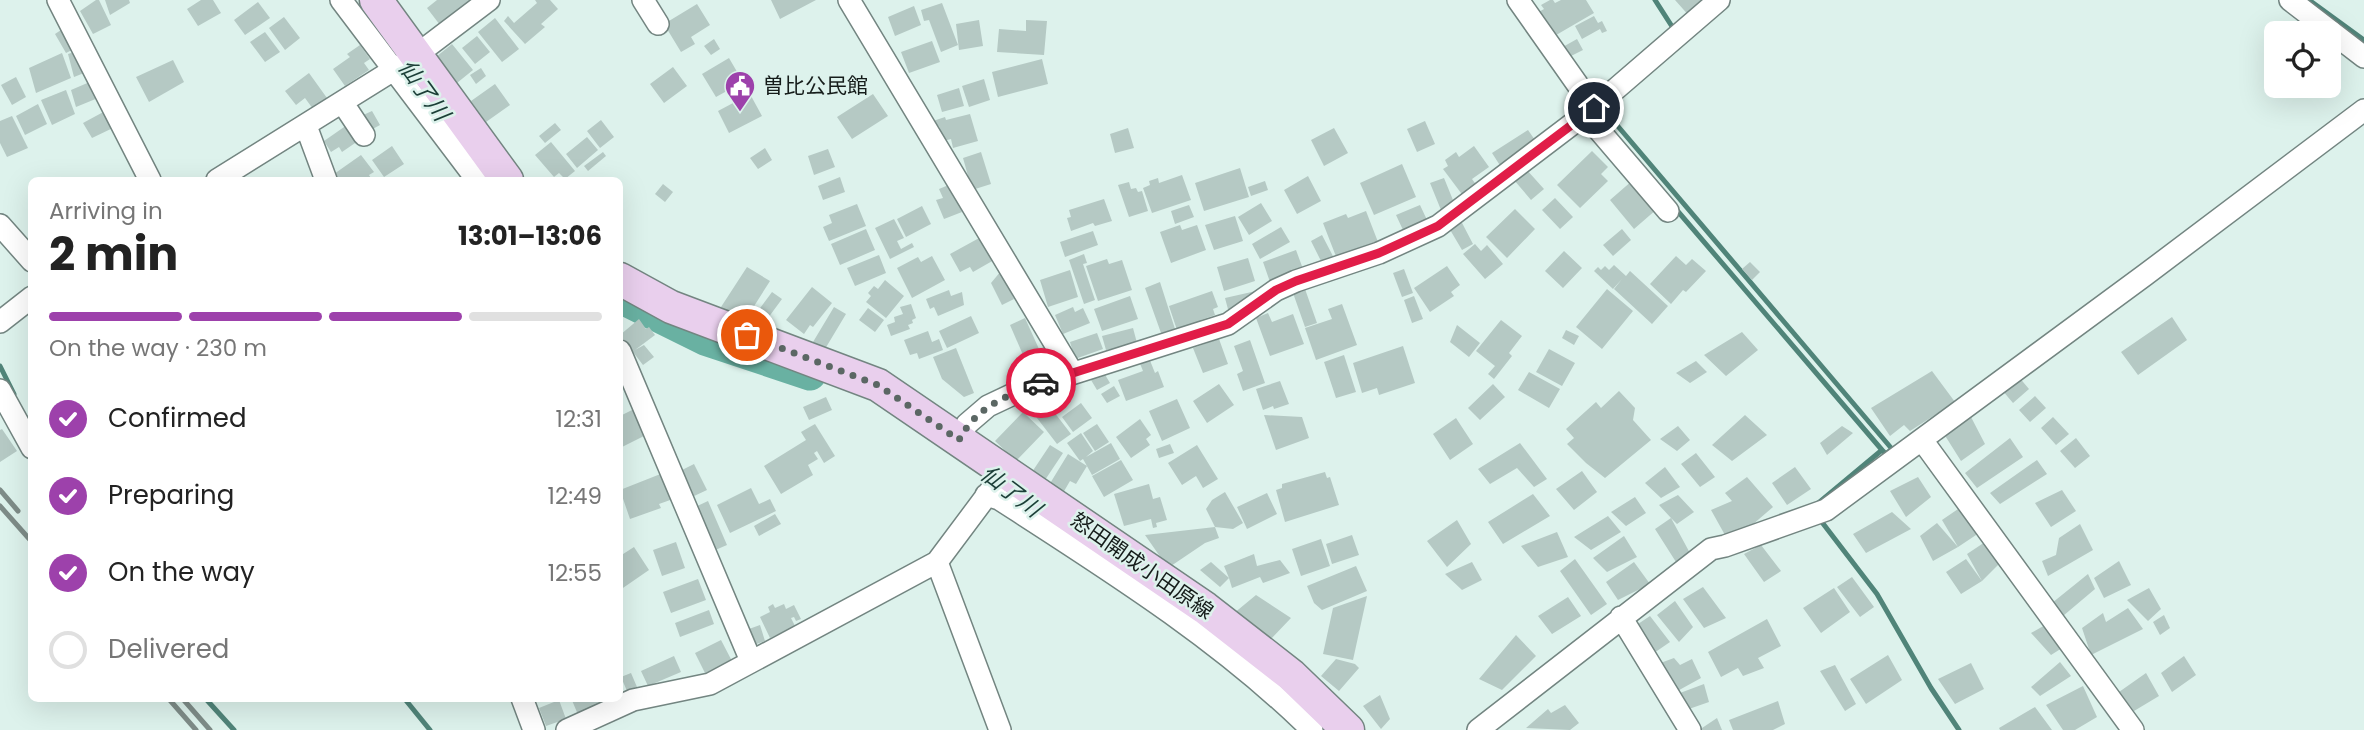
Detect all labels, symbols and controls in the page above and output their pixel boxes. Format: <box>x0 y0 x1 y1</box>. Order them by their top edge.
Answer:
map controls <box>2264 21 2341 98</box>
button: locate <box>2264 21 2341 98</box>
water label: 仙了川 <box>391 53 459 130</box>
public building icon: 曽比公民館 <box>723 69 757 113</box>
place label: 曽比公民館 <box>763 71 868 100</box>
pin <box>1564 78 1624 138</box>
icon: home <box>1575 89 1613 127</box>
text: Arriving in <box>49 195 163 227</box>
text: 13:01–13:06 <box>458 218 602 254</box>
text: 2 min <box>49 222 178 286</box>
pin <box>717 305 777 365</box>
icon: bag <box>728 316 766 354</box>
text: On the way · 230 m <box>49 332 267 364</box>
courier <box>1006 348 1076 418</box>
icon: car <box>1022 364 1060 402</box>
icon: check <box>49 400 87 438</box>
text: Confirmed <box>108 400 246 436</box>
text: 12:31 <box>556 403 602 435</box>
water label: 仙了川 <box>974 457 1051 526</box>
icon: check <box>49 477 87 515</box>
text: Preparing <box>108 477 234 513</box>
text: 12:49 <box>548 480 602 512</box>
street label: 怒田開成小田原線 <box>1065 506 1219 626</box>
icon: check <box>49 554 87 592</box>
text: On the way <box>108 554 255 590</box>
text: 12:55 <box>548 557 602 589</box>
text: Delivered <box>108 631 229 667</box>

